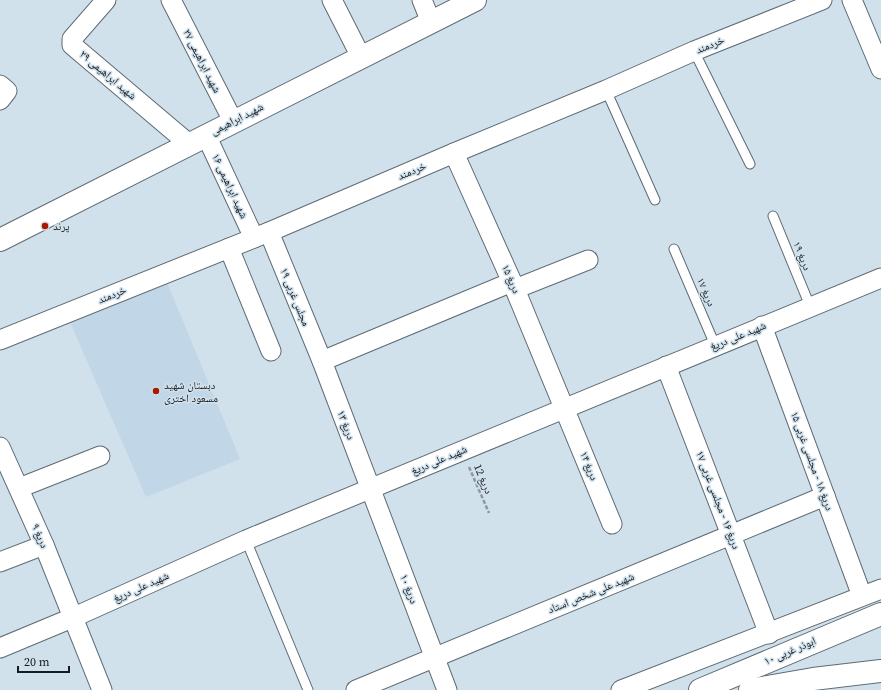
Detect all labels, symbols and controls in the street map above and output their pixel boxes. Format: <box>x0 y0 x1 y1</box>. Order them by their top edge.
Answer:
street label: شهید ابراهیمی ۲۷ <box>179 26 225 96</box>
street label: خردمند <box>694 33 726 57</box>
street label: شهید ابراهیمی ۲۹ <box>76 47 140 103</box>
street label: شهید ابراهیمی <box>208 99 266 139</box>
street label: شهید ابراهیمی ۱۶ <box>208 151 252 221</box>
street label: خردمند <box>396 158 428 184</box>
place label: پرند <box>53 219 70 234</box>
marker: پرند <box>40 221 50 231</box>
street label: دریغ ۱۹ <box>789 239 815 273</box>
street label: دریغ ۱۵ <box>498 262 524 296</box>
street label: مجلس غربی ۱۹ <box>276 266 314 328</box>
street label: دریغ ۱۷ <box>693 275 719 309</box>
street label: خردمند <box>96 283 128 307</box>
street label: شهید علی دریغ <box>708 318 768 354</box>
place label: دبستان شهید مسعود اختری <box>164 378 218 406</box>
marker: دبستان شهید مسعود اختری <box>151 386 161 396</box>
street label: دریغ ۱۳ <box>334 408 359 442</box>
street label: دریغ ۱۸ - مجلسی غربی ۱۵ <box>787 409 837 513</box>
street label: شهید علی دریغ <box>409 441 469 479</box>
street label: دریغ ۱۴ <box>576 449 602 483</box>
street label: دریغ ۱۶ - مجلسی غربی ۱۷ <box>692 449 744 552</box>
street label: دریغ 12 <box>470 462 496 497</box>
street label: دریغ ۹ <box>28 521 52 551</box>
street label: شهید علی دریغ <box>111 568 171 606</box>
street label: شهید علی شخص استاد <box>546 569 636 617</box>
street label: دریغ ۱۰ <box>397 572 422 606</box>
street label: ابوذر غربی ۱۰ <box>762 633 818 669</box>
scale bar <box>18 648 69 674</box>
text: 20 m <box>24 654 50 670</box>

